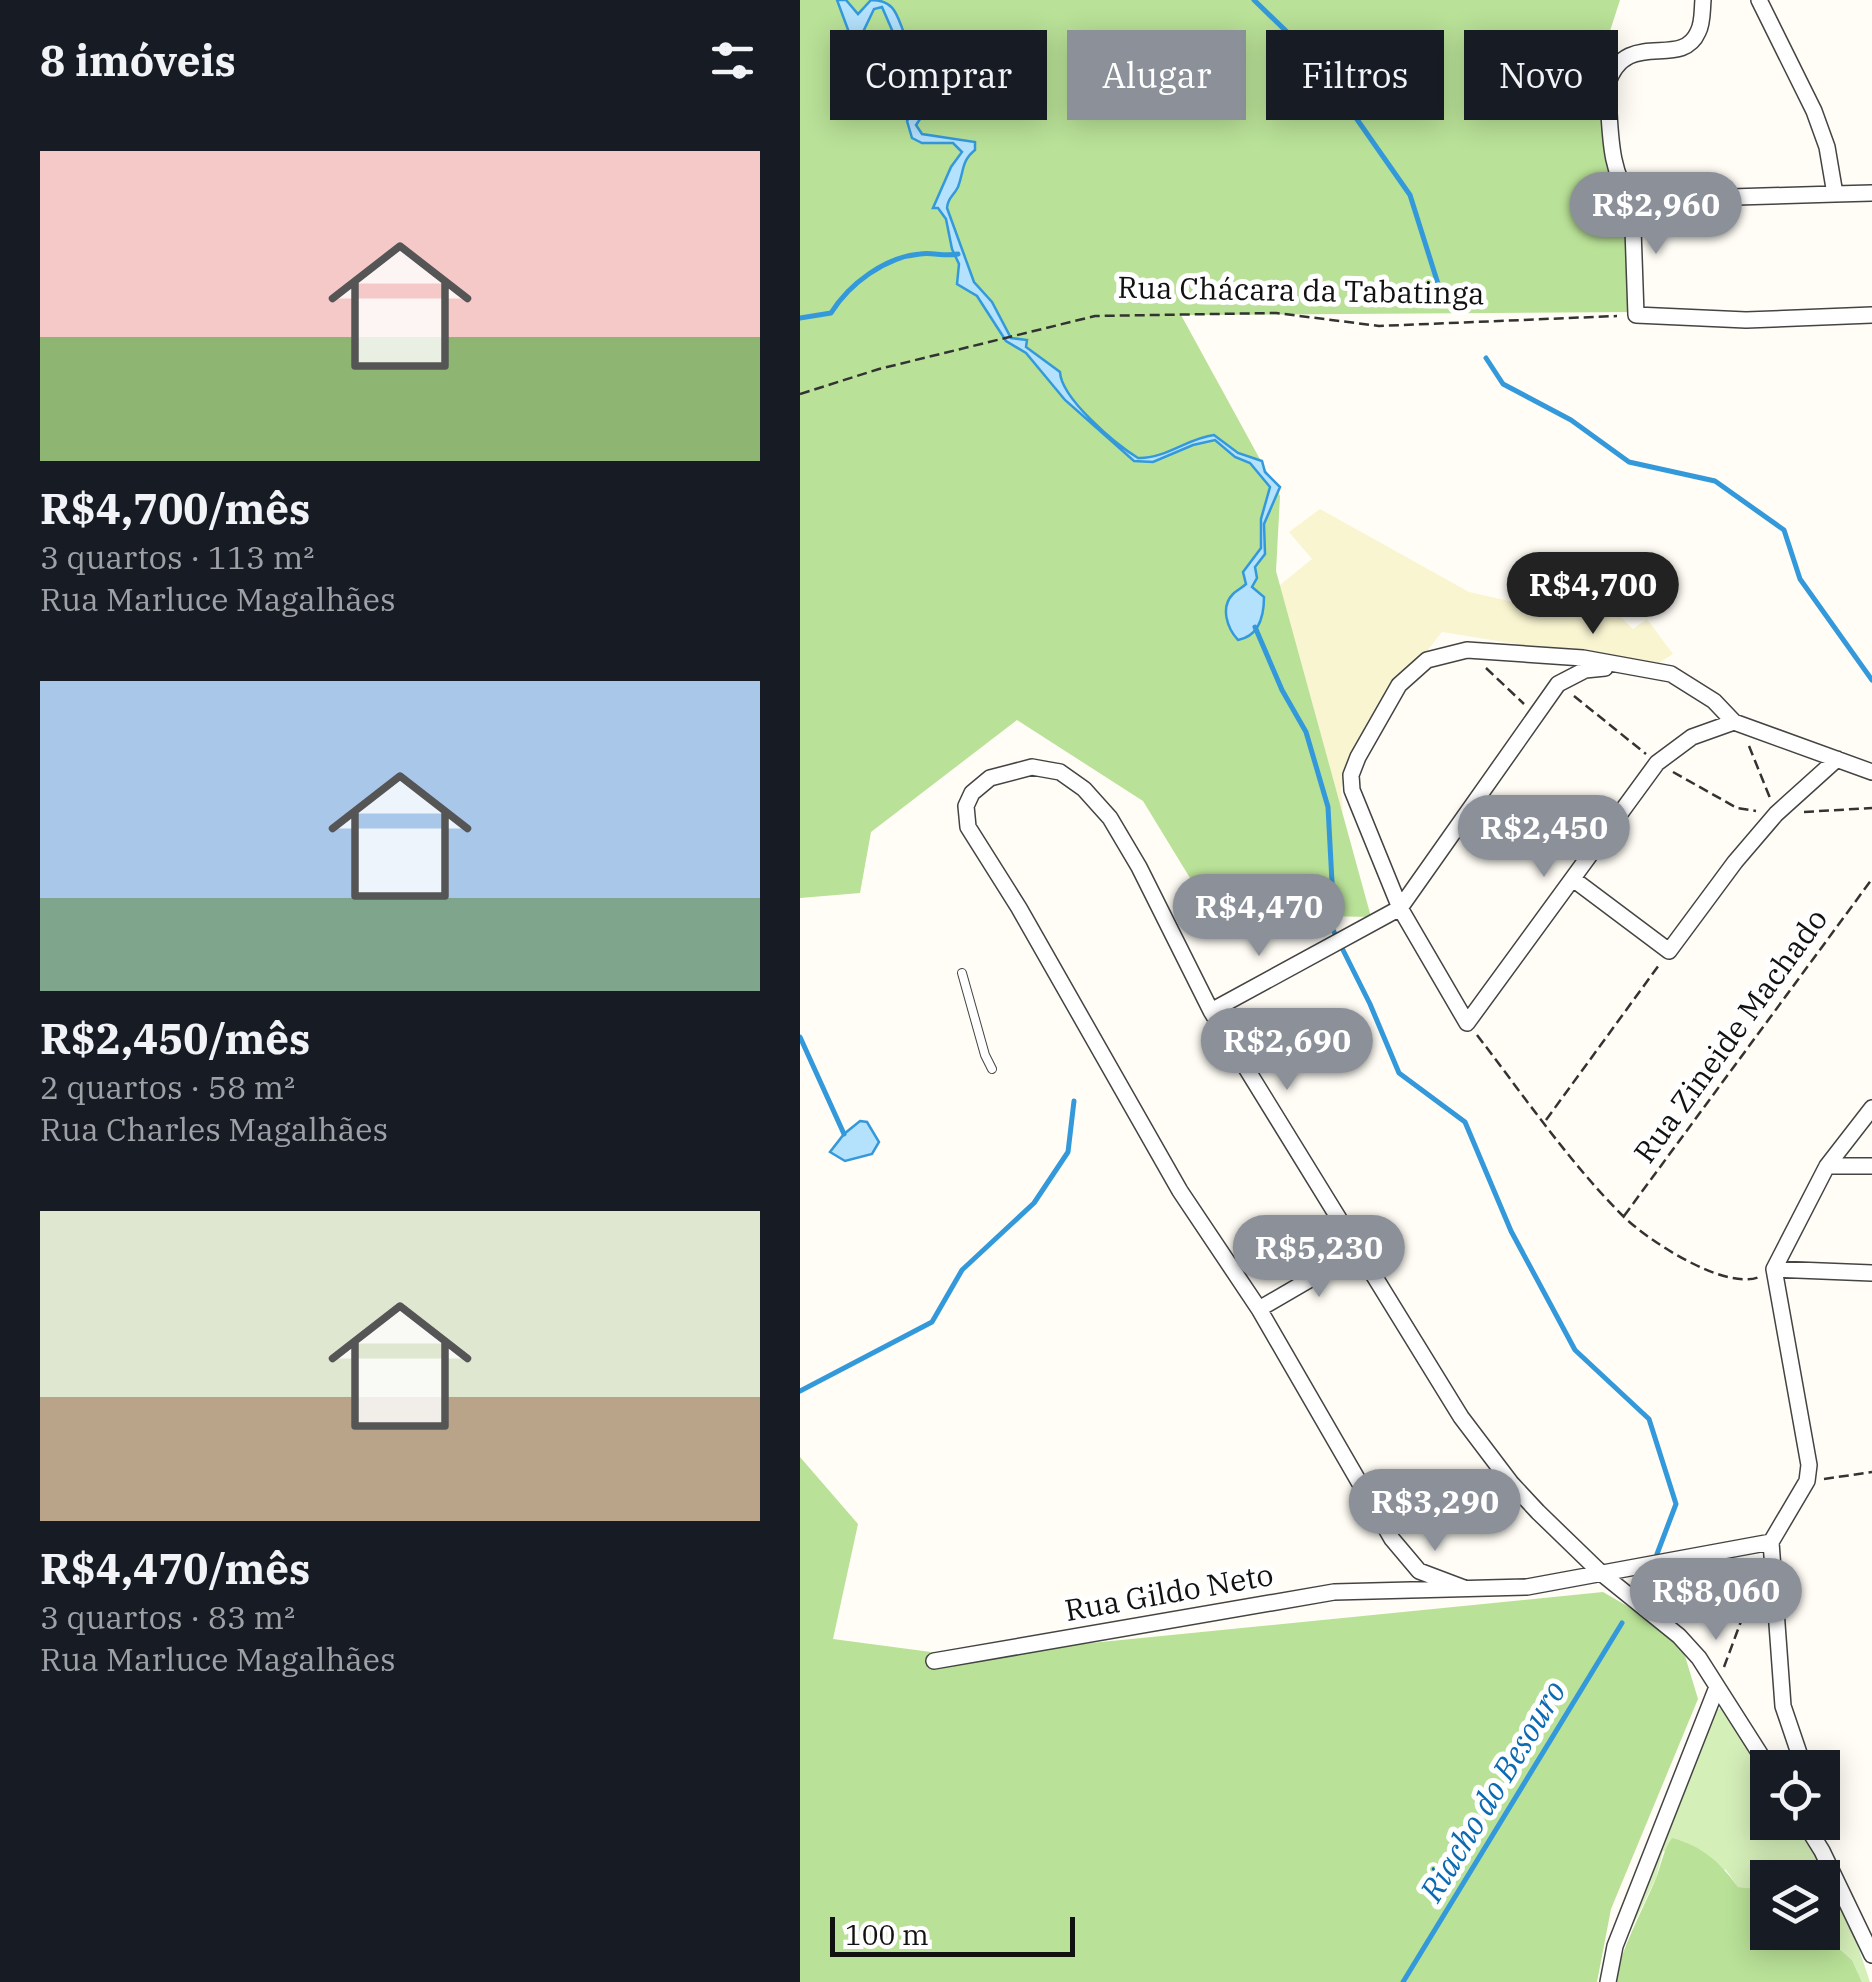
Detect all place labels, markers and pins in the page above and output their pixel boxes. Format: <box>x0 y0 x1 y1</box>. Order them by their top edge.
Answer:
pin: R$2,960 <box>1564 172 1748 257</box>
pin: R$4,700 <box>1501 552 1685 637</box>
pin: R$2,450 <box>1452 795 1636 880</box>
pin: R$4,470 <box>1167 874 1351 959</box>
pin: R$2,690 <box>1195 1008 1379 1093</box>
pin: R$5,230 <box>1227 1215 1411 1300</box>
pin: R$3,290 <box>1343 1469 1527 1554</box>
pin: R$8,060 <box>1624 1558 1808 1643</box>

